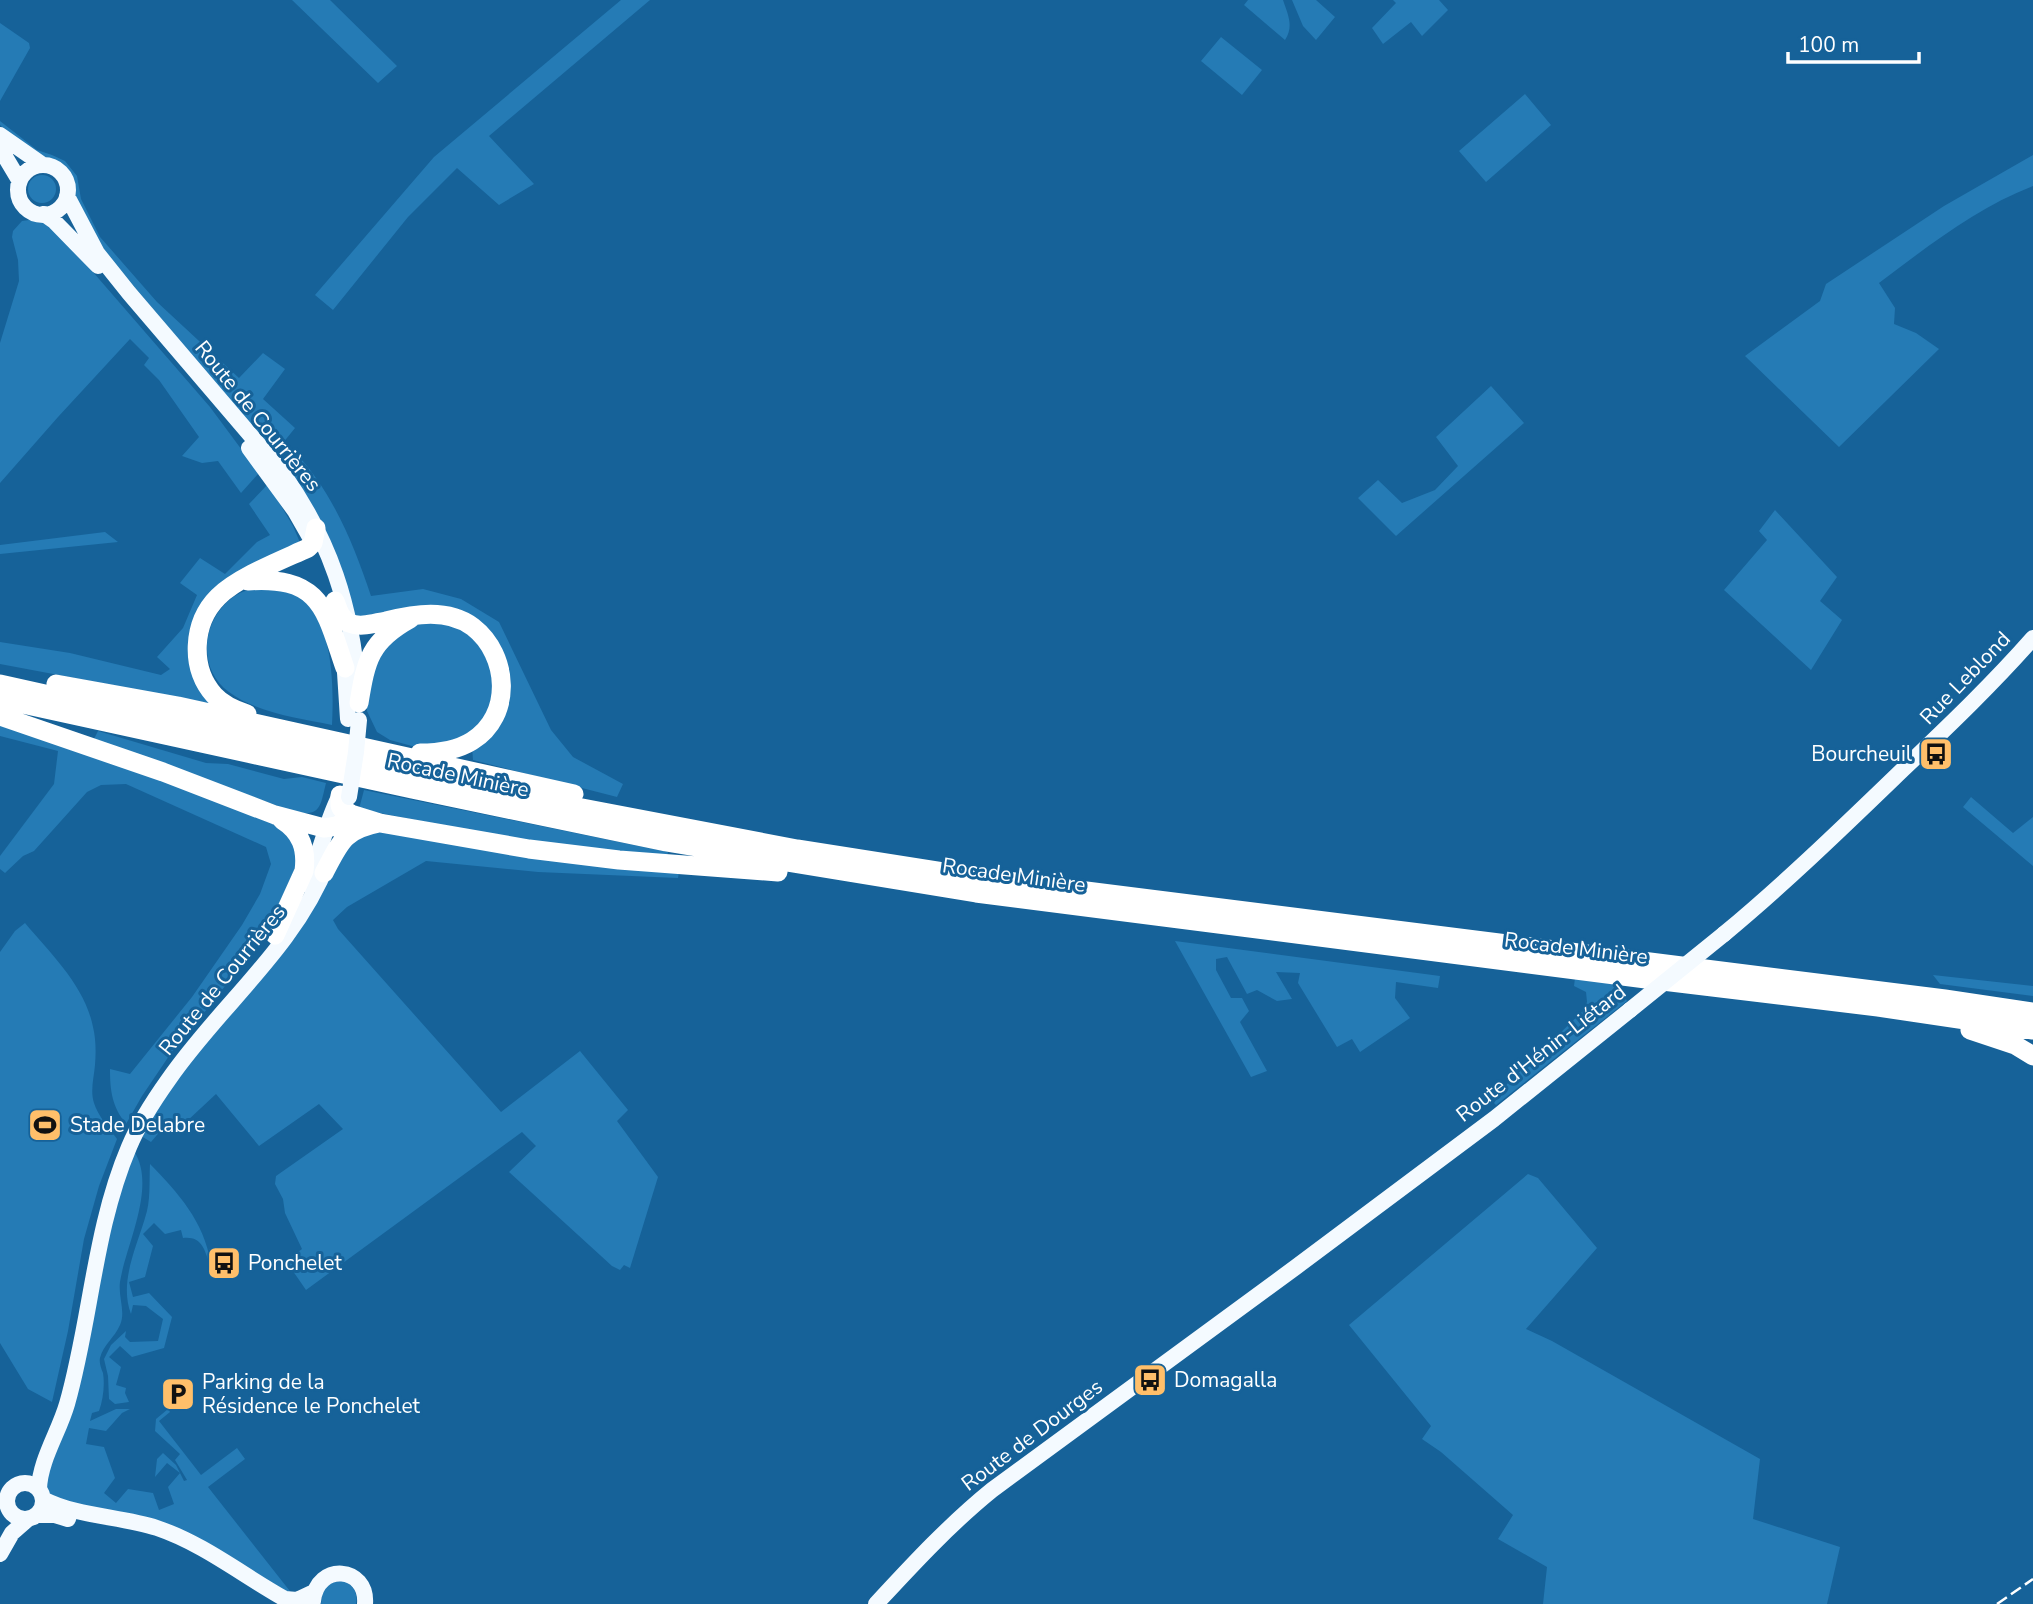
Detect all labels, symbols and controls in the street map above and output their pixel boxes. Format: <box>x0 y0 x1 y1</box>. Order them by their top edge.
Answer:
scale bar <box>1788 21 1919 65</box>
text: 100 m <box>1798 31 1859 59</box>
street label: Route de Courrières <box>188 335 328 497</box>
street label: Rue Leblond <box>1914 625 2016 731</box>
bus stop icon: Bourcheuil <box>1917 735 1955 773</box>
place label: Bourcheuil <box>1811 740 1913 768</box>
street label: Rocade Minière <box>384 746 532 804</box>
street label: Rocade Minière <box>941 851 1087 899</box>
street label: Route de Courrières <box>152 899 292 1061</box>
street label: Rocade Minière <box>1503 925 1649 971</box>
street label: Route d'Hénin-Liétard <box>1450 978 1632 1128</box>
sports icon: Stade Delabre <box>26 1106 64 1144</box>
place label: Stade Delabre <box>70 1111 205 1139</box>
bus stop icon: Ponchelet <box>205 1244 243 1282</box>
place label: Ponchelet <box>248 1249 343 1277</box>
bus stop icon: Domagalla <box>1131 1361 1169 1399</box>
place label: Domagalla <box>1174 1366 1277 1394</box>
place label: Parking de la Résidence le Ponchelet <box>202 1368 421 1420</box>
street label: Route de Dourges <box>956 1373 1108 1497</box>
parking icon: Parking de la Résidence le Ponchelet <box>159 1375 197 1413</box>

